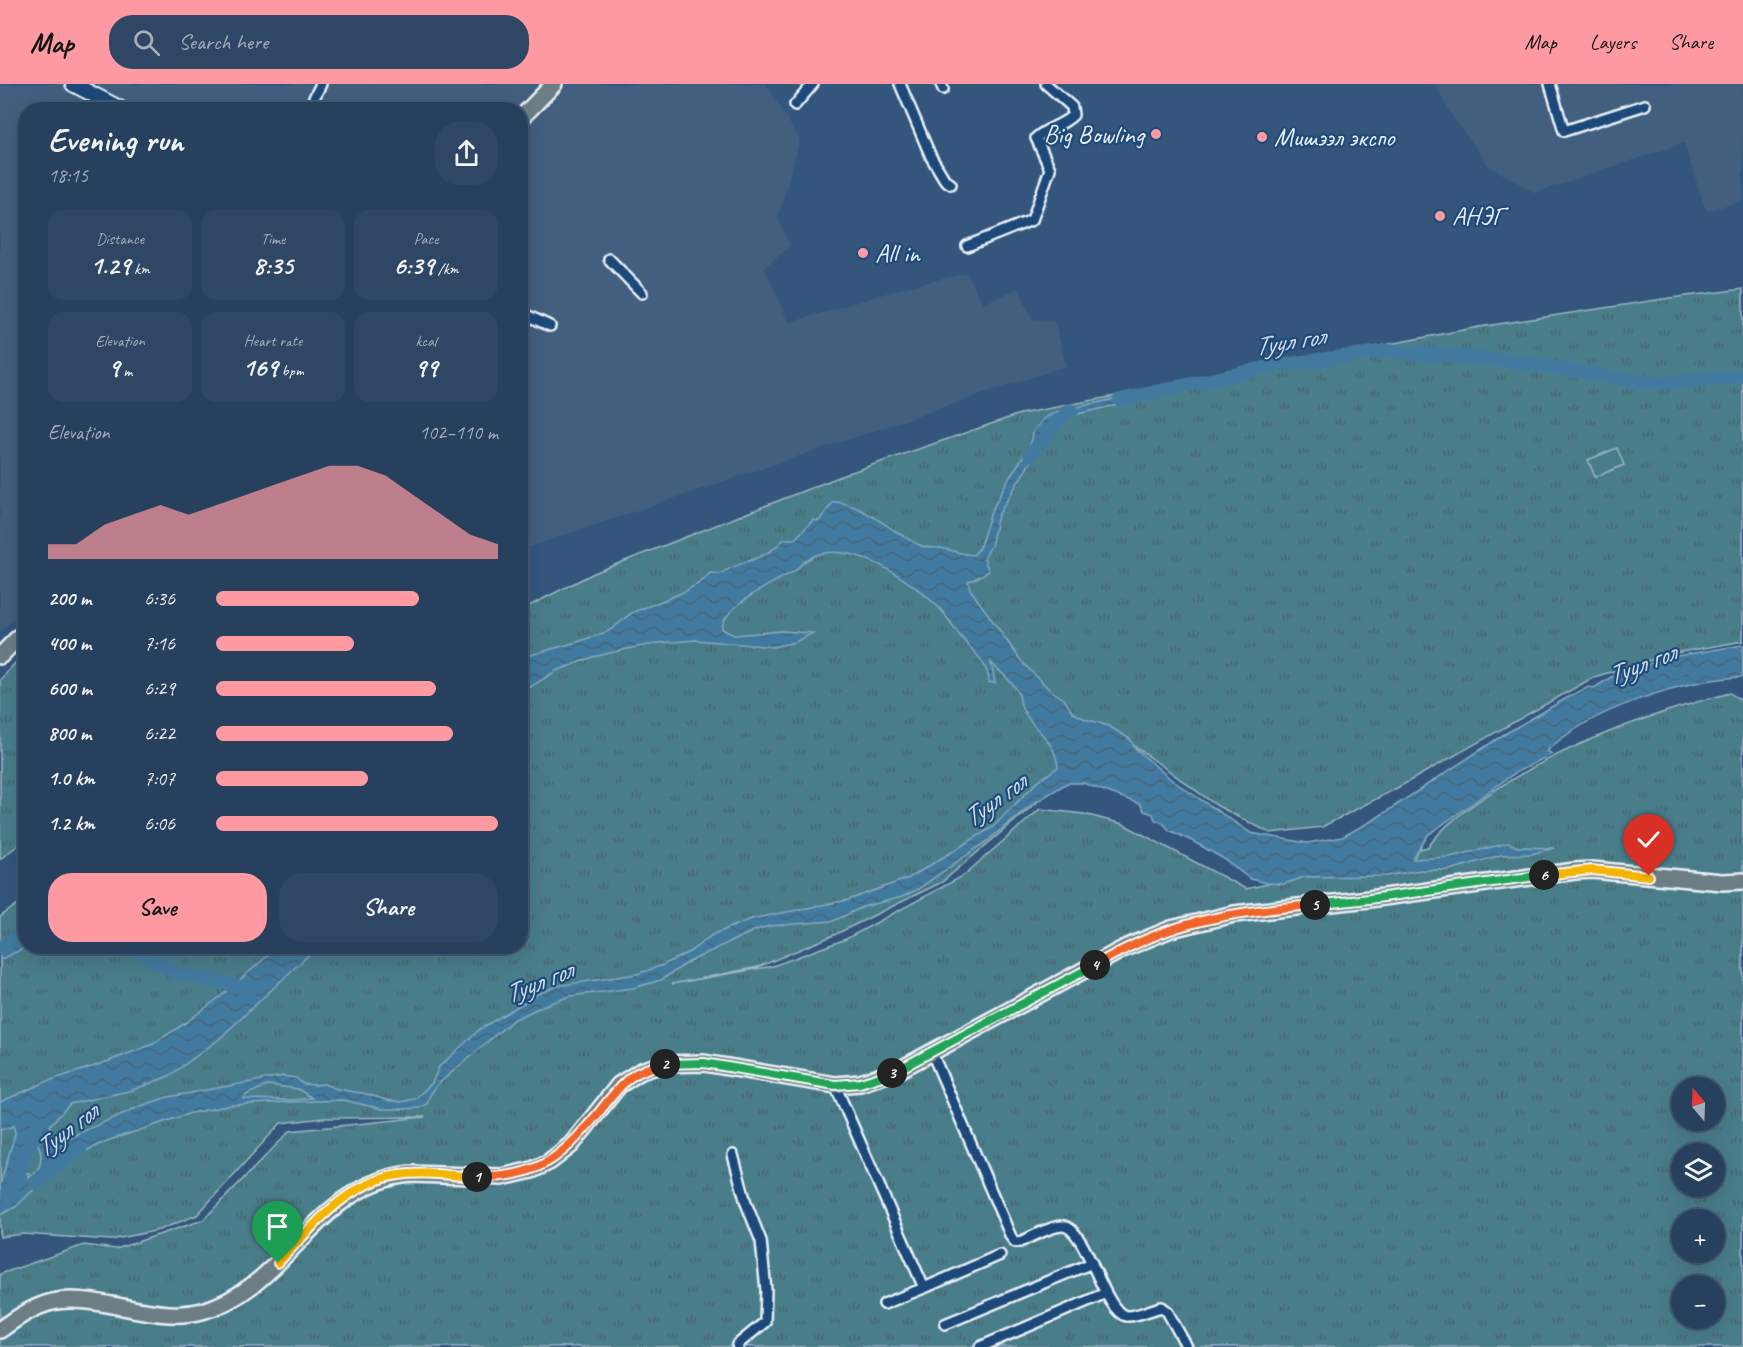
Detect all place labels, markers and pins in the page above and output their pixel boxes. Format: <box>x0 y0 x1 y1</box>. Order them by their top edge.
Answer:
place label: Big Bowling <box>1044 118 1146 151</box>
place label: Мишээл экспо <box>1274 121 1396 154</box>
marker: Big Bowling <box>1149 127 1163 141</box>
marker: Мишээл экспо <box>1255 130 1269 144</box>
place label: АНЭГ <box>1452 200 1509 233</box>
marker: АНЭГ <box>1433 209 1447 223</box>
place label: All in <box>875 237 921 270</box>
marker: All in <box>856 246 870 260</box>
pin <box>1623 814 1674 876</box>
pin: 6 <box>1529 860 1559 890</box>
pin: 5 <box>1300 890 1330 920</box>
pin: 4 <box>1080 950 1110 980</box>
pin: 2 <box>650 1049 680 1079</box>
pin: 3 <box>877 1058 907 1088</box>
pin: 1 <box>462 1162 492 1192</box>
pin <box>252 1201 303 1263</box>

